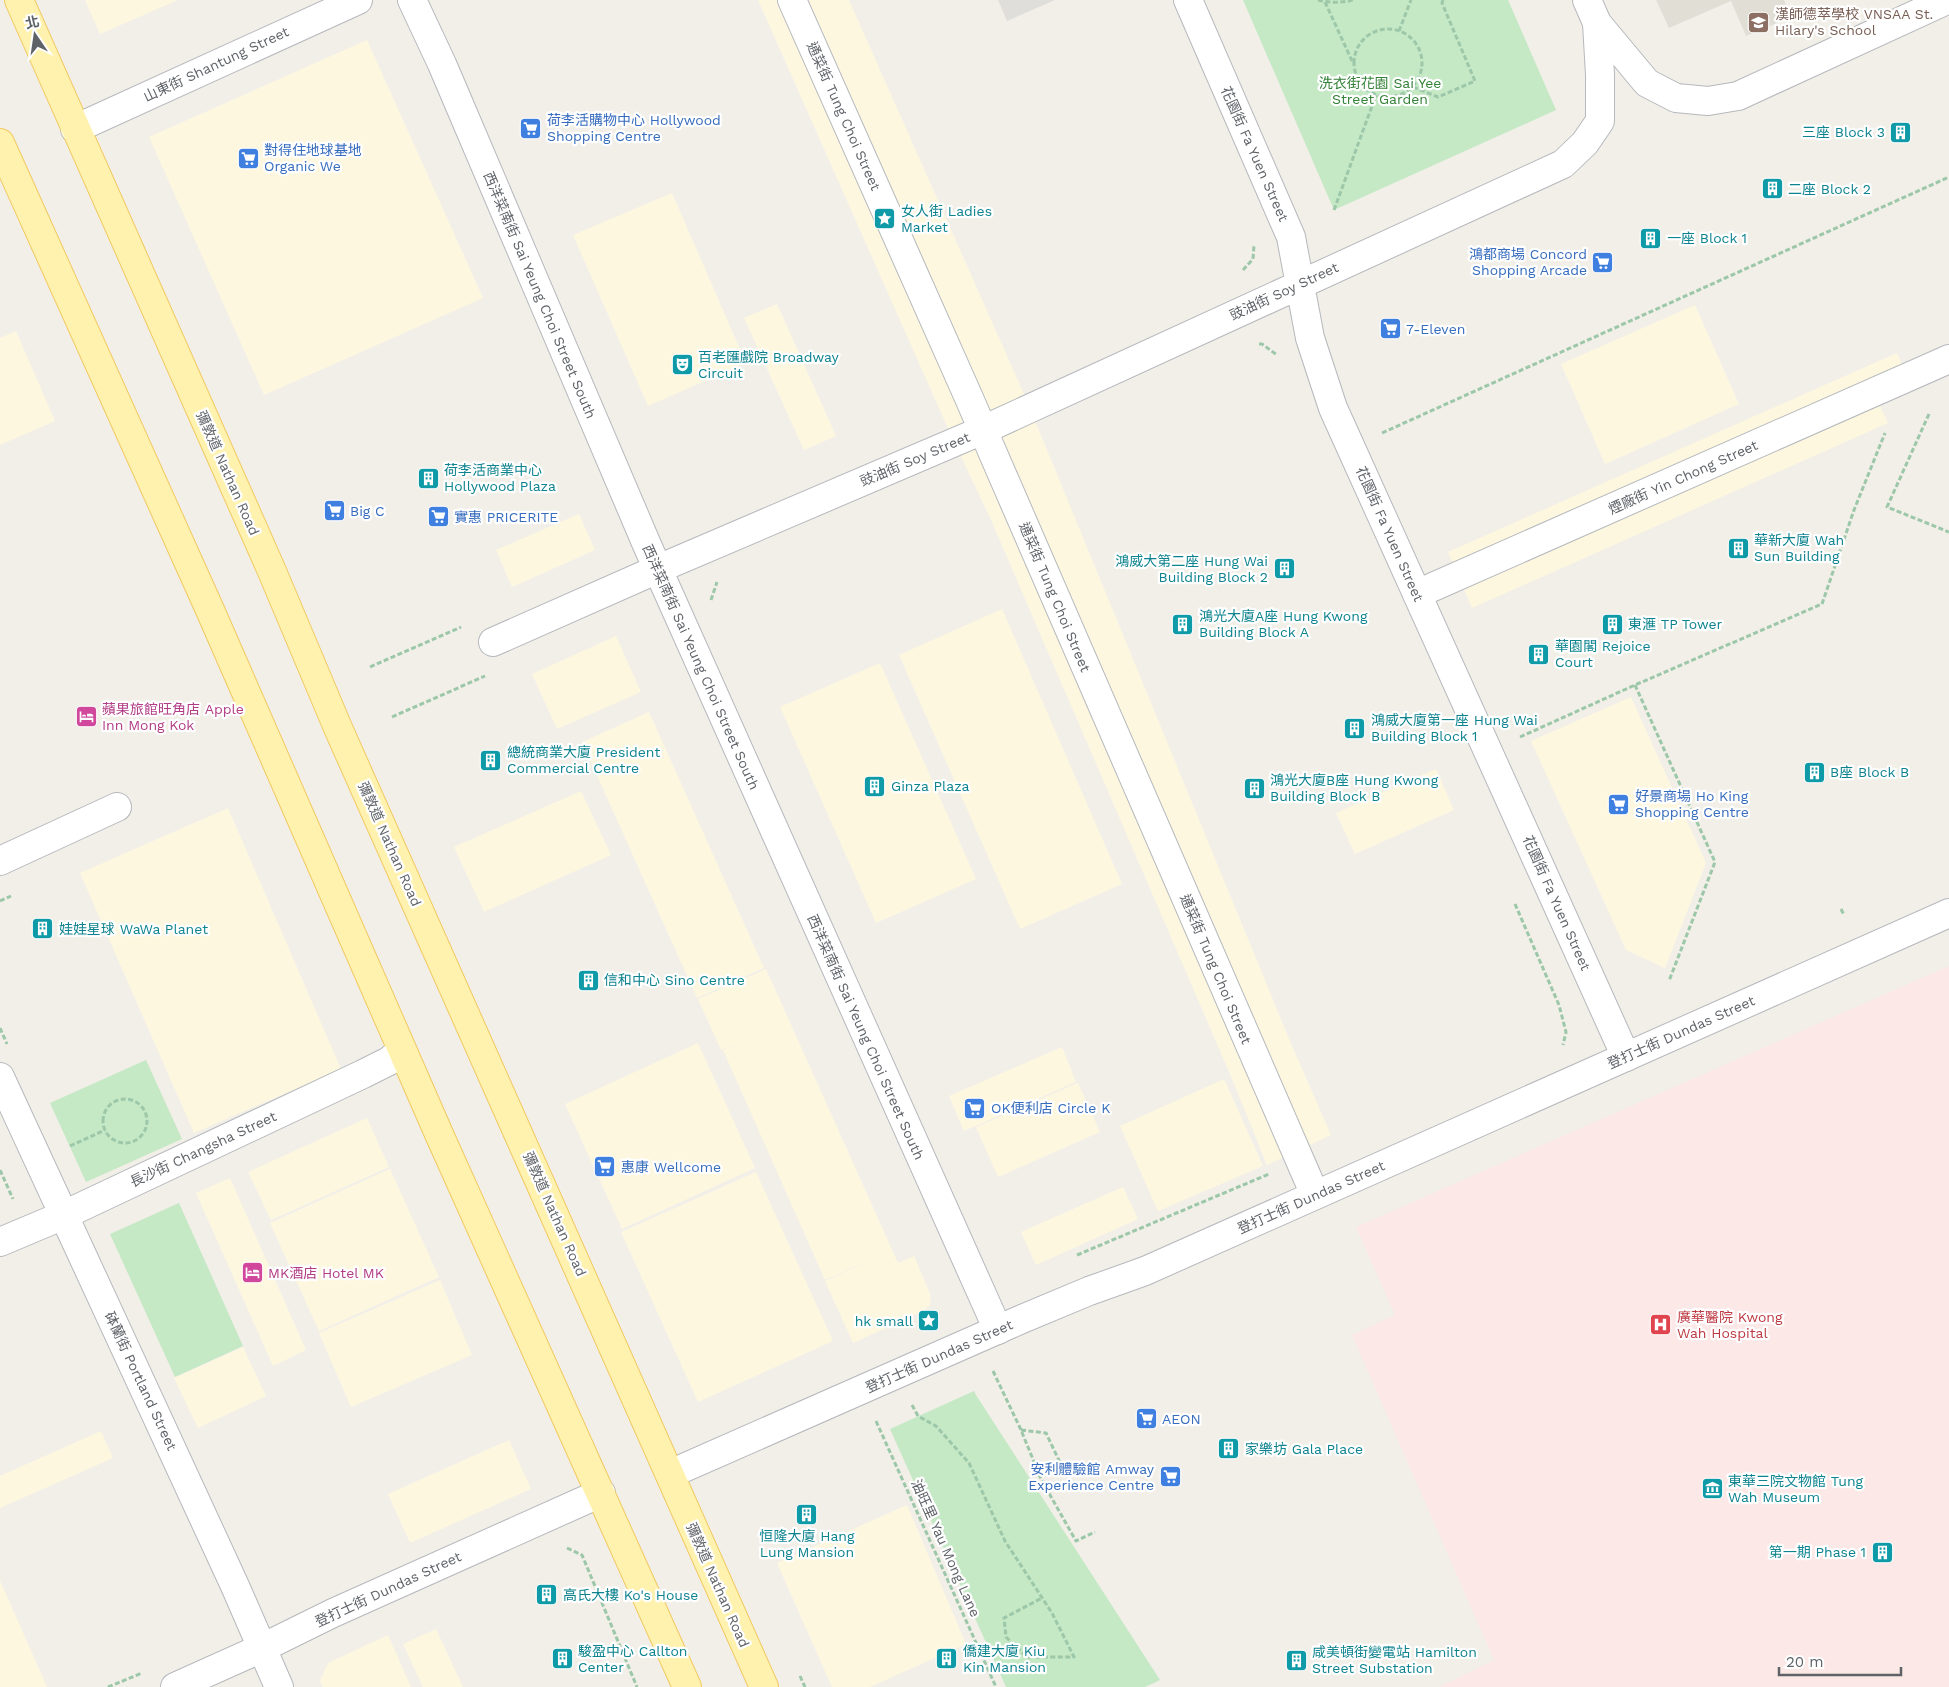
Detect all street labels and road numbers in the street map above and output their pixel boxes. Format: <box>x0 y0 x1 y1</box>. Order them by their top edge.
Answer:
street label: 山東街 Shantung Street <box>141 23 291 105</box>
street label: 通菜街 Tung Choi Street <box>804 39 884 193</box>
street label: 花園街 Fa Yuen Street <box>1218 84 1292 224</box>
street label: 西洋菜南街 Sai Yeung Choi Street South <box>481 169 599 421</box>
street label: 豉油街 Soy Street <box>1227 259 1341 323</box>
street label: 彌敦道 Nathan Road <box>193 408 263 538</box>
street label: 豉油街 Soy Street <box>858 429 972 489</box>
street label: 煙廠街 Yin Chong Street <box>1606 437 1760 517</box>
street label: 花園街 Fa Yuen Street <box>1353 464 1427 604</box>
street label: 通菜街 Tung Choi Street <box>1016 520 1094 674</box>
street label: 西洋菜南街 Sai Yeung Choi Street South <box>639 542 763 792</box>
street label: 彌敦道 Nathan Road <box>355 779 425 909</box>
street label: 花園街 Fa Yuen Street <box>1520 833 1594 973</box>
street label: 通菜街 Tung Choi Street <box>1177 892 1255 1046</box>
street label: 西洋菜南街 Sai Yeung Choi Street South <box>804 912 928 1162</box>
street label: 登打士街 Dundas Street <box>1605 992 1757 1072</box>
street label: 長沙街 Changsha Street <box>127 1108 279 1190</box>
street label: 彌敦道 Nathan Road <box>520 1149 590 1279</box>
street label: 登打士街 Dundas Street <box>1235 1157 1387 1237</box>
street label: 砵蘭街 Portland Street <box>102 1309 180 1453</box>
street label: 登打士街 Dundas Street <box>863 1316 1015 1396</box>
street label: 油旺里 Yau Mong Lane <box>908 1477 984 1619</box>
street label: 彌敦道 Nathan Road <box>683 1520 753 1650</box>
street label: 登打士街 Dundas Street <box>312 1548 464 1630</box>

